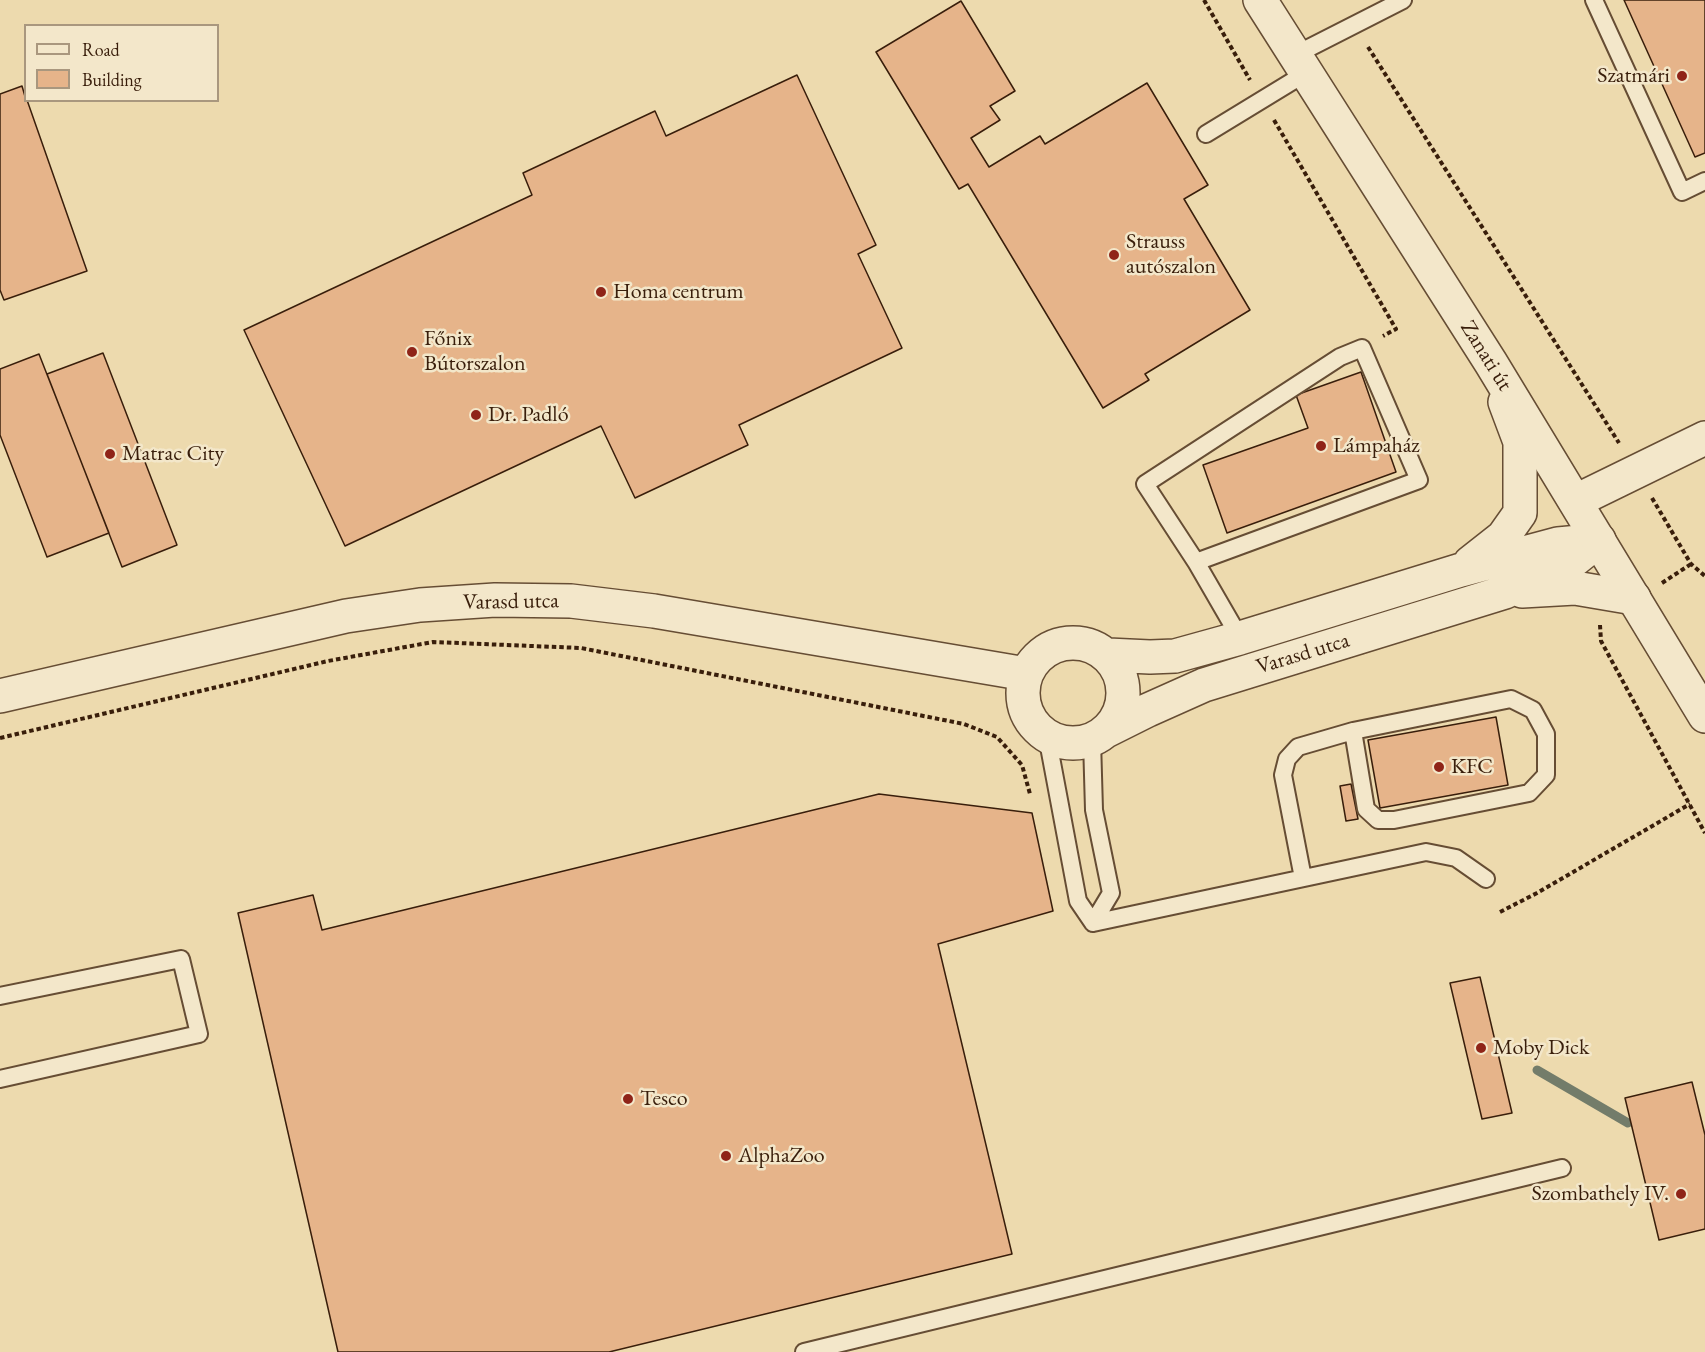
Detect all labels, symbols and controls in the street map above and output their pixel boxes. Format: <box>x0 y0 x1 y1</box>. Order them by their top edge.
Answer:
legend <box>24 24 219 102</box>
text: Road <box>82 38 120 61</box>
place label: Szatmári <box>1597 63 1670 89</box>
text: Building <box>82 68 142 91</box>
marker: Szatmári <box>1675 69 1689 83</box>
place label: Strauss autószalon <box>1126 229 1216 280</box>
marker: Strauss autószalon <box>1107 248 1121 262</box>
place label: Homa centrum <box>613 279 744 305</box>
marker: Homa centrum <box>594 285 608 299</box>
street label: Zanati út <box>1454 316 1518 396</box>
place label: Főnix Bútorszalon <box>424 326 526 378</box>
marker: Főnix Bútorszalon <box>405 345 419 359</box>
place label: Dr. Padló <box>488 402 569 428</box>
marker: Dr. Padló <box>469 408 483 422</box>
place label: Lámpaház <box>1333 433 1419 459</box>
marker: Lámpaház <box>1314 439 1328 453</box>
place label: Matrac City <box>122 441 224 467</box>
marker: Matrac City <box>103 447 117 461</box>
street label: Varasd utca <box>463 588 559 616</box>
street label: Varasd utca <box>1253 627 1353 681</box>
place label: KFC <box>1451 754 1493 780</box>
marker: KFC <box>1432 760 1446 774</box>
place label: Moby Dick <box>1493 1035 1589 1061</box>
marker: Moby Dick <box>1474 1041 1488 1055</box>
place label: Tesco <box>640 1086 688 1112</box>
marker: Tesco <box>621 1092 635 1106</box>
place label: AlphaZoo <box>738 1143 825 1169</box>
marker: AlphaZoo <box>719 1149 733 1163</box>
place label: Szombathely IV. <box>1532 1181 1669 1207</box>
marker: Szombathely IV. <box>1674 1187 1688 1201</box>

